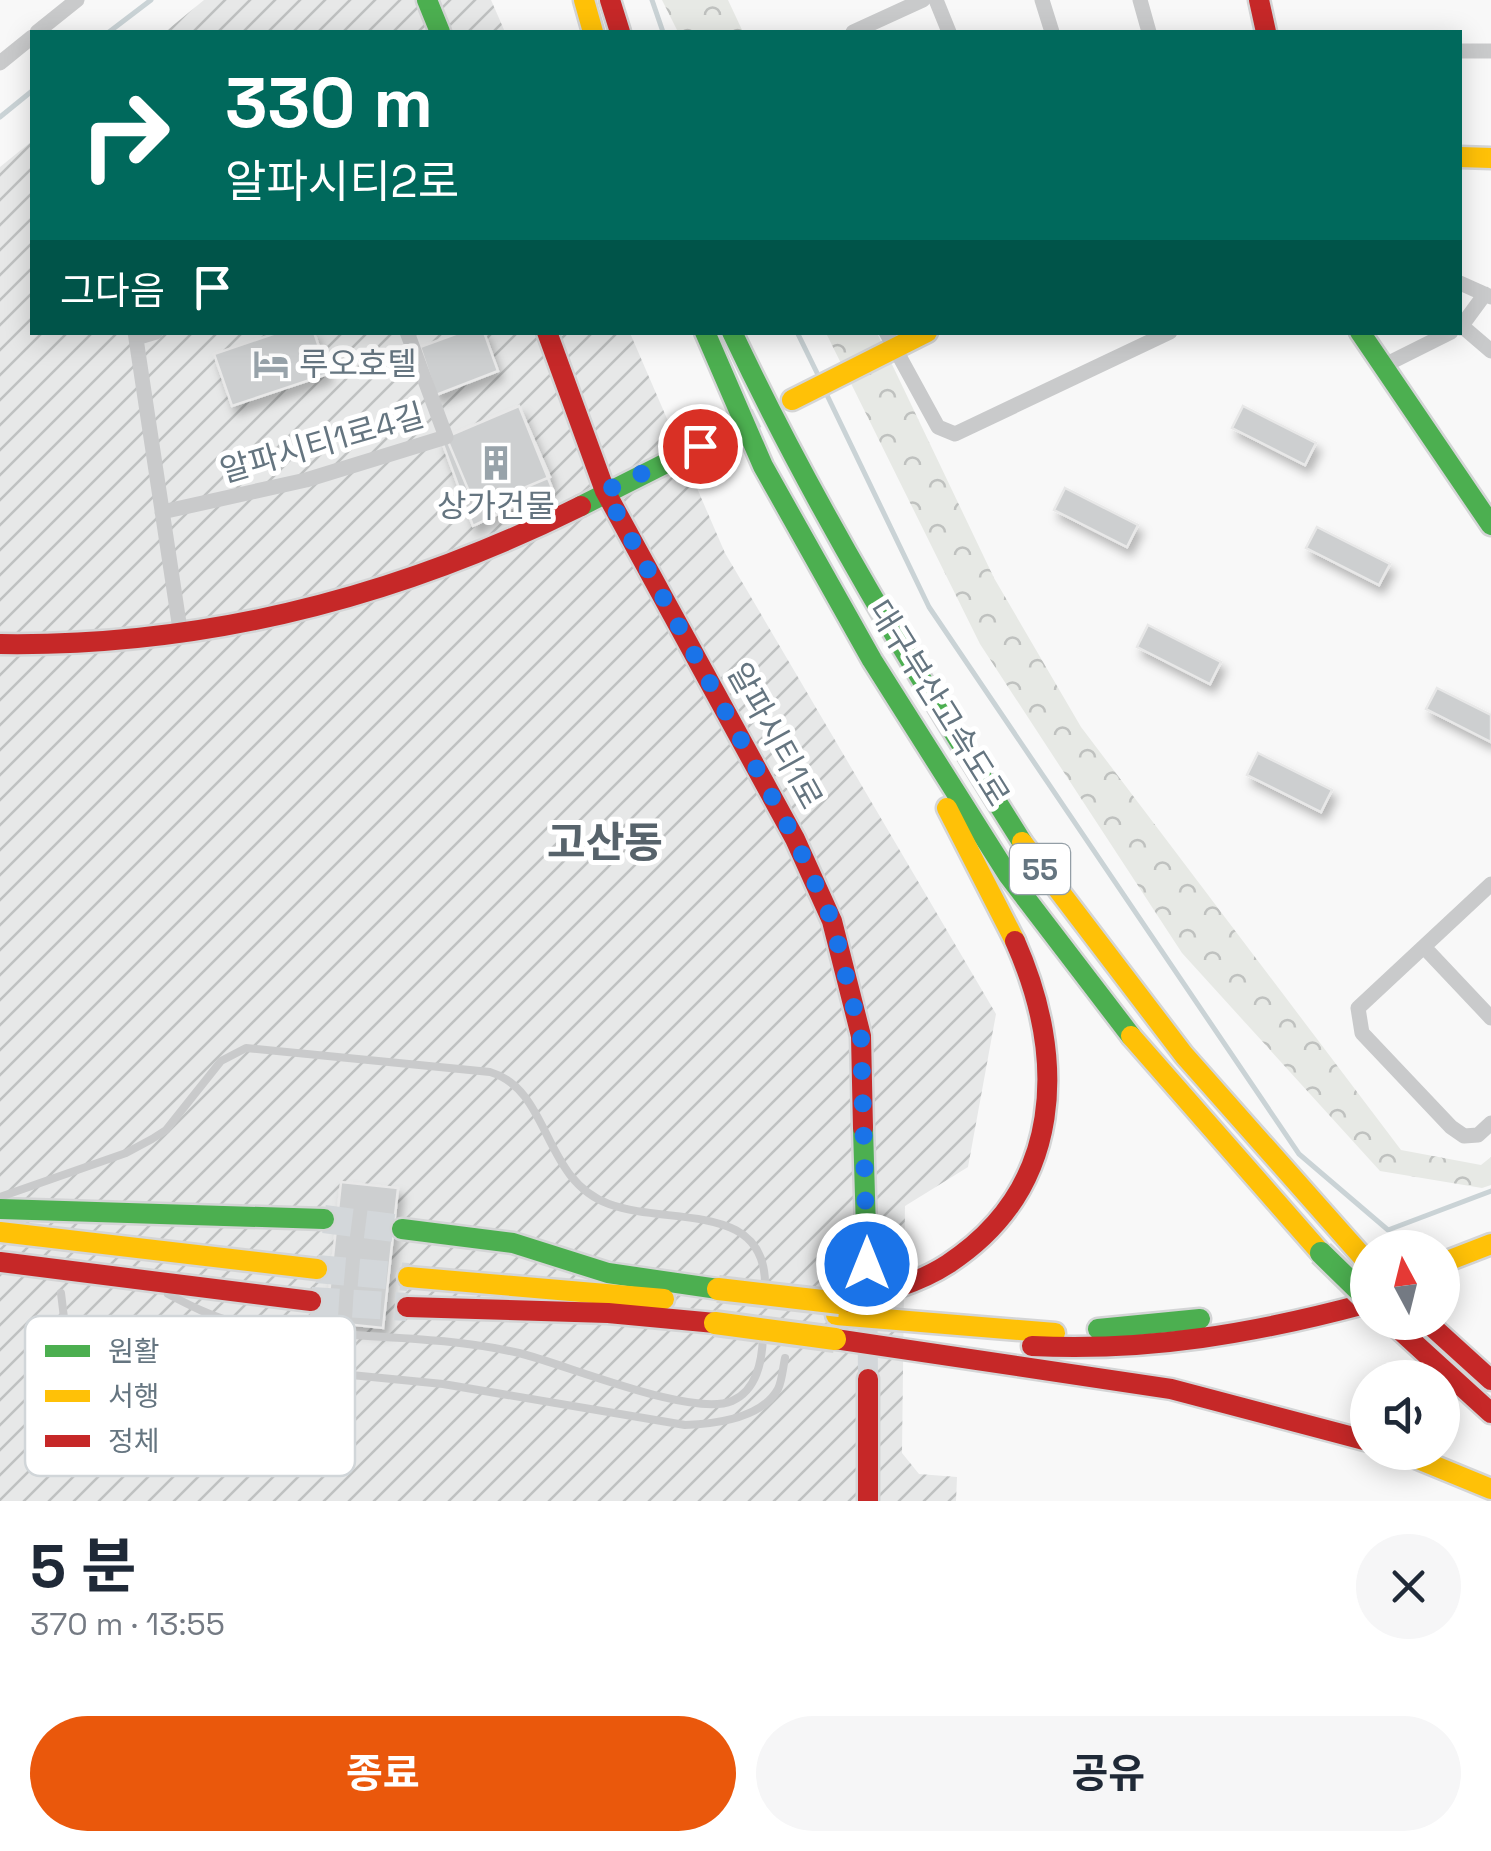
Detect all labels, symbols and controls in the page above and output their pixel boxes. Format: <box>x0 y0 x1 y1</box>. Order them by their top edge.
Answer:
text: 330 m <box>225 58 433 147</box>
icon: right <box>60 70 190 200</box>
text: 알파시티2로 <box>225 153 459 210</box>
icon: arrive <box>185 260 240 315</box>
text: 그다음 <box>60 267 165 315</box>
place label: 루오호텔 <box>299 344 417 384</box>
hotel icon: 루오호텔 <box>252 345 290 383</box>
street label: 알파시티1로4길 <box>216 395 428 491</box>
pin <box>658 404 743 489</box>
icon: arrive <box>673 419 728 474</box>
building icon: 상가건물 <box>477 444 515 482</box>
place label: 상가건물 <box>437 486 555 526</box>
street label: 대구부산고속도로 <box>860 593 1018 813</box>
street label: 알파시티1로 <box>719 656 831 816</box>
district label: 고산동 <box>547 816 663 869</box>
road number: 55 <box>1010 844 1070 894</box>
position arrow <box>815 1212 919 1316</box>
north arrow <box>1350 1230 1460 1340</box>
map controls <box>1350 1230 1460 1470</box>
legend <box>25 1316 355 1476</box>
text: 원활 <box>108 1333 160 1369</box>
button: sound <box>1350 1360 1460 1470</box>
text: 서행 <box>108 1378 160 1414</box>
text: 정체 <box>108 1423 160 1459</box>
text: 5 분 <box>30 1528 136 1605</box>
button: close <box>1356 1534 1461 1639</box>
text: 370 m · 13:55 <box>30 1604 225 1644</box>
button: 종료 <box>30 1716 736 1831</box>
button: 공유 <box>756 1716 1461 1831</box>

